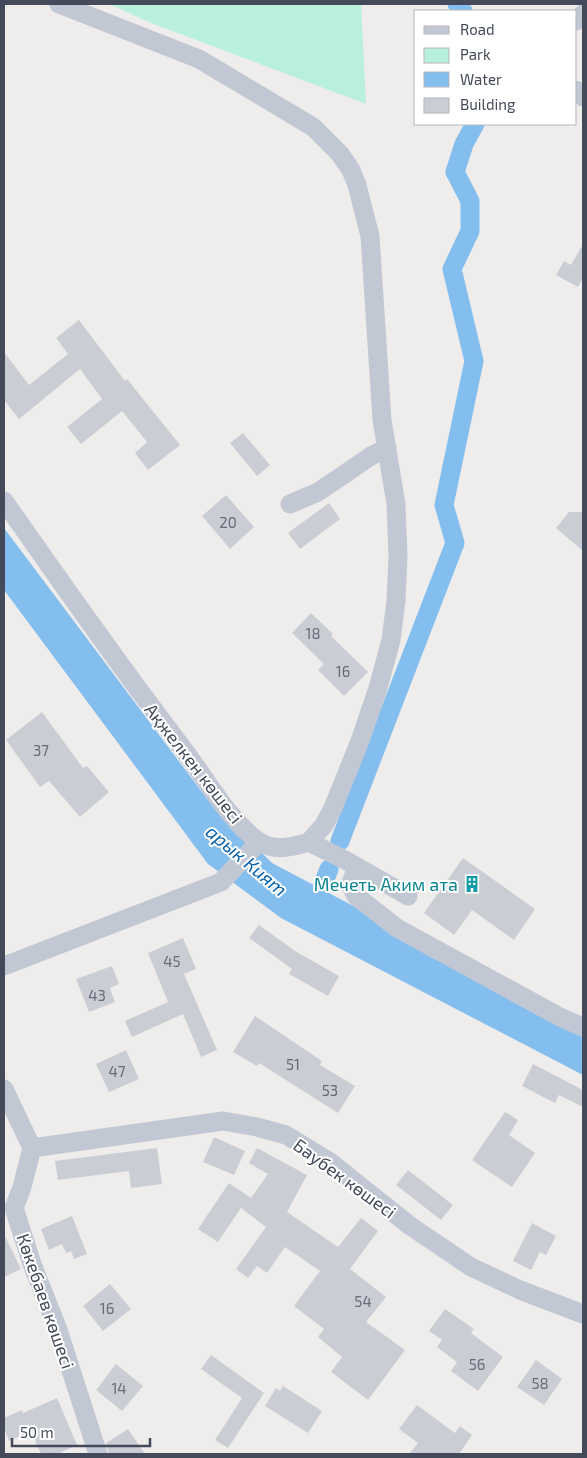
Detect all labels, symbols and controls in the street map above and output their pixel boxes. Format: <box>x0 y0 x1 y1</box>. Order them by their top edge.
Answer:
legend <box>414 10 577 125</box>
text: Road <box>460 20 495 38</box>
text: Park <box>460 45 491 63</box>
text: Water <box>460 70 502 88</box>
text: Building <box>460 95 516 113</box>
house number: 20 <box>219 513 237 531</box>
house number: 18 <box>305 624 321 642</box>
house number: 16 <box>336 662 350 680</box>
street label: Ақжелкен көшесі <box>140 699 248 827</box>
house number: 37 <box>33 741 49 759</box>
water label: арык Кият <box>202 819 292 901</box>
place label: Мечеть Аким ата <box>314 873 458 895</box>
building icon: Мечеть Аким ата <box>462 874 482 894</box>
house number: 45 <box>163 952 181 970</box>
house number: 43 <box>88 986 106 1004</box>
house number: 51 <box>286 1055 300 1073</box>
house number: 47 <box>109 1062 126 1080</box>
house number: 53 <box>322 1081 338 1099</box>
street label: Баубек көшесі <box>289 1133 401 1223</box>
street label: Көкебаев көшесі <box>13 1230 79 1372</box>
house number: 54 <box>354 1292 372 1310</box>
house number: 16 <box>100 1299 114 1317</box>
house number: 56 <box>469 1355 485 1373</box>
house number: 58 <box>531 1374 549 1392</box>
house number: 14 <box>111 1379 127 1397</box>
scale bar <box>12 1416 150 1448</box>
text: 50 m <box>20 1423 54 1441</box>

